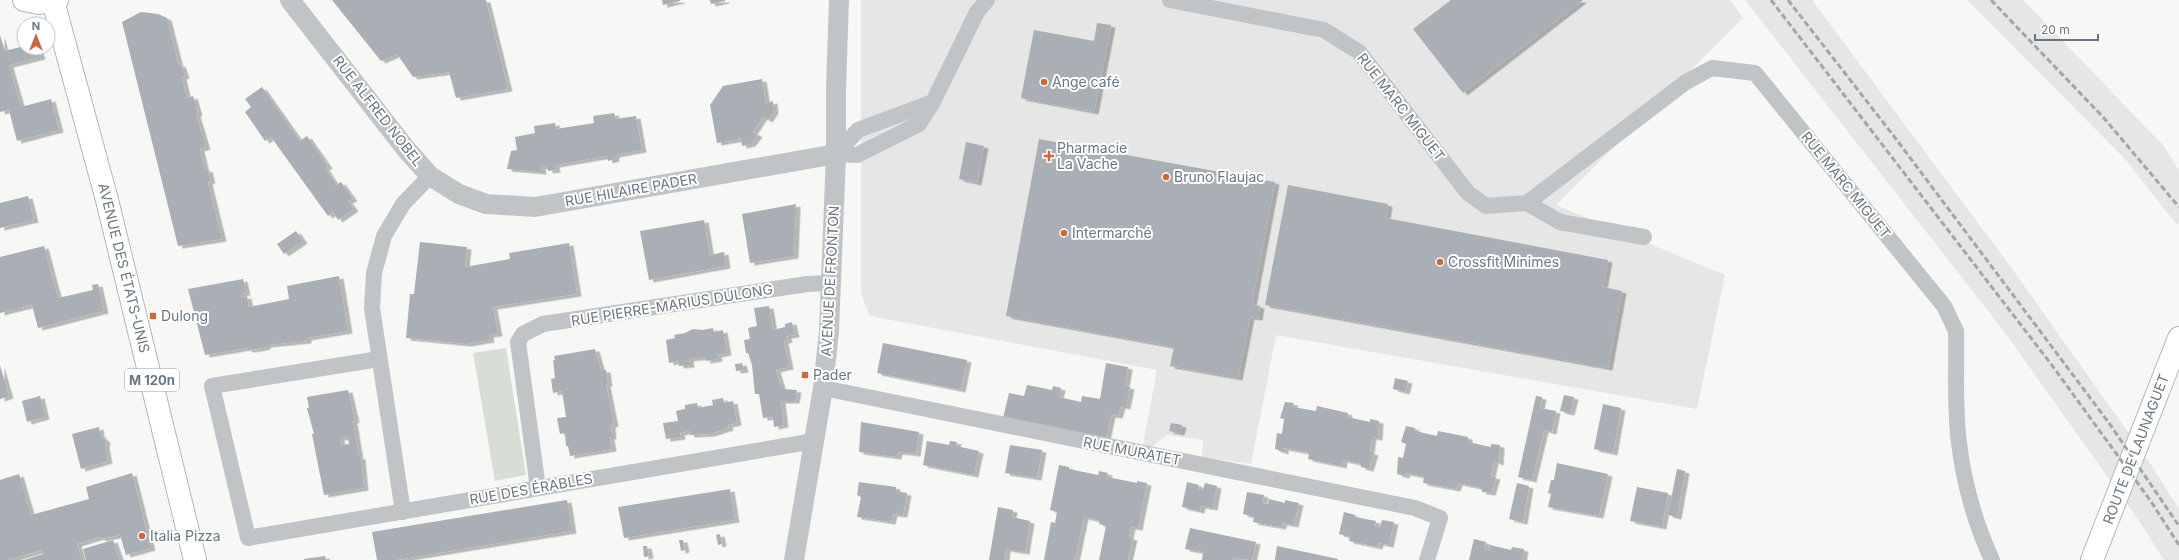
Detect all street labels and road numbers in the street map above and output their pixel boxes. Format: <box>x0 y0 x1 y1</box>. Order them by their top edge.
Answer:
street label: RUE MARC MIGUET <box>1354 49 1449 164</box>
street label: RUE ALFRED NOBEL <box>330 52 427 170</box>
street label: RUE MARC MIGUET <box>1798 128 1895 241</box>
street label: RUE HILAIRE PADER <box>564 170 698 209</box>
street label: AVENUE DES ÉTATS-UNIS <box>95 181 154 355</box>
street label: AVENUE DE FRONTON <box>817 205 842 357</box>
street label: RUE PIERRE-MARIUS DULONG <box>570 280 774 329</box>
road number: M 120n <box>125 369 179 391</box>
street label: ROUTE DE LAUNAGUET <box>2099 371 2172 526</box>
street label: RUE MURATET <box>1082 433 1182 468</box>
street label: RUE DES ÉRABLES <box>468 469 594 508</box>

